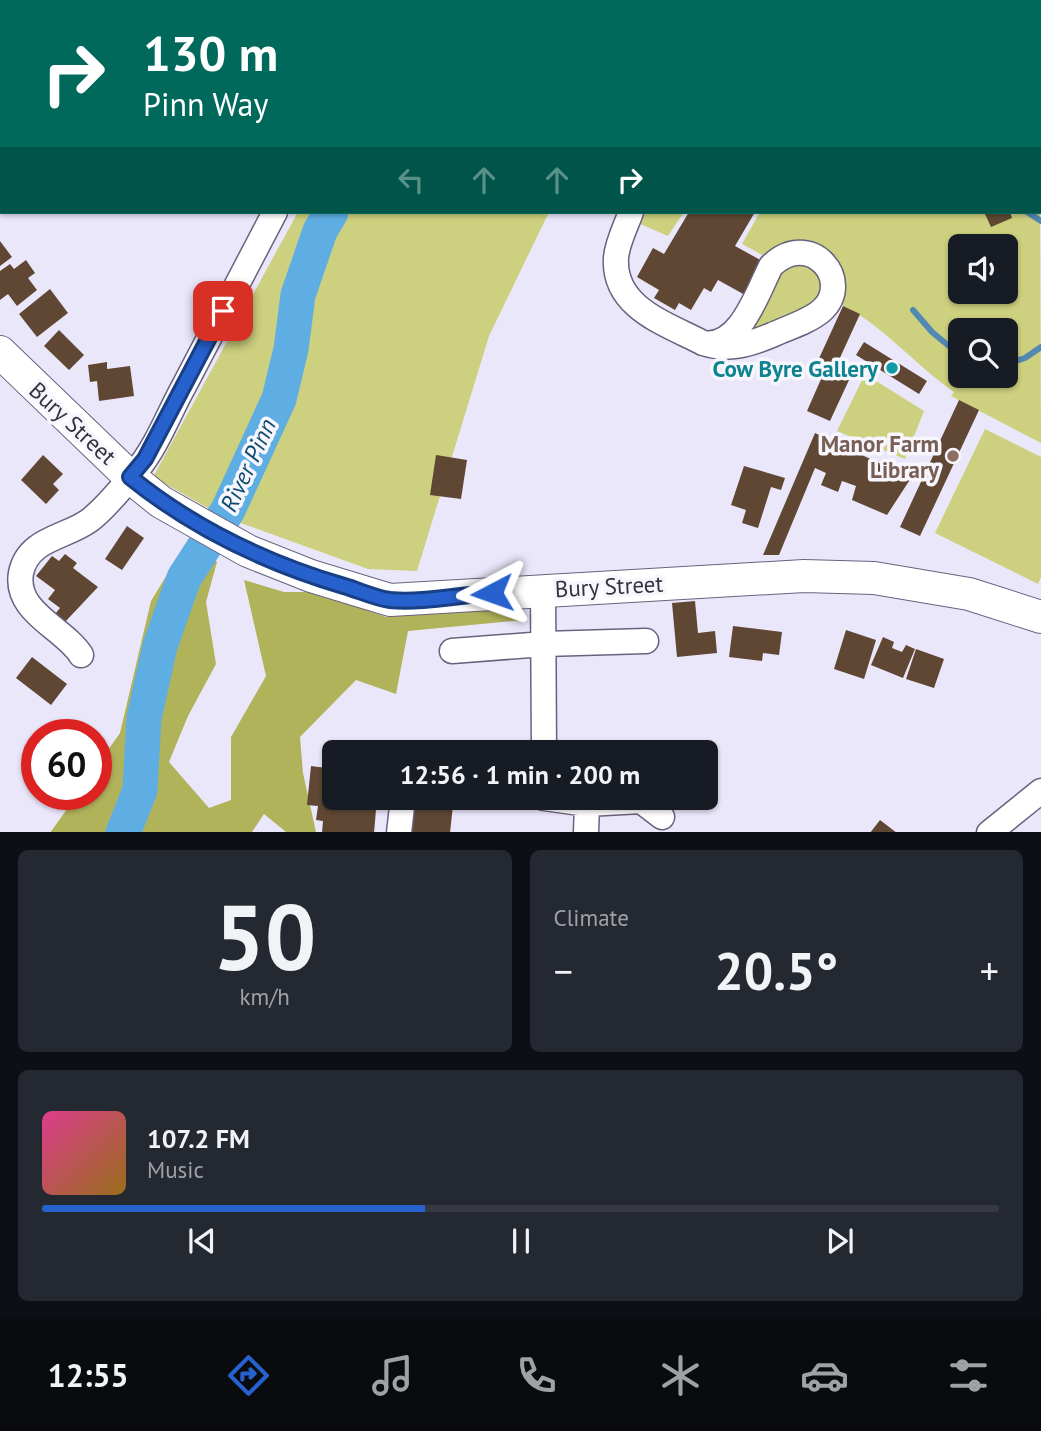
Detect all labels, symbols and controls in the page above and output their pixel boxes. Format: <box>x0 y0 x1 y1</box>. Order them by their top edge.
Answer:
text: 130 m <box>143 21 278 85</box>
icon: right <box>28 28 119 119</box>
text: Pinn Way <box>143 83 268 125</box>
icon: left <box>392 161 430 199</box>
icon: ahead <box>465 161 503 199</box>
icon: ahead <box>538 161 576 199</box>
icon: right <box>611 161 649 199</box>
map controls <box>948 234 1018 388</box>
button: sound <box>948 234 1018 304</box>
pin <box>193 281 253 341</box>
icon: arrive <box>204 292 242 330</box>
button: search <box>948 318 1018 388</box>
place label: Cow Byre Gallery <box>712 354 879 383</box>
marker: Cow Byre Gallery <box>884 360 900 376</box>
street label: Bury Street <box>23 375 123 471</box>
water label: River Pinn <box>213 414 283 516</box>
place label: Manor Farm Library <box>821 429 940 484</box>
marker: Manor Farm Library <box>945 448 961 464</box>
position arrow <box>455 556 529 630</box>
street label: Bury Street <box>554 569 664 603</box>
speed limit sign: 60 <box>21 719 112 810</box>
text: 12:56 · 1 min · 200 m <box>400 758 640 791</box>
text: 50 <box>213 877 316 995</box>
text: Climate <box>554 903 629 932</box>
text: 20.5° <box>714 937 838 1004</box>
text: − <box>554 946 573 995</box>
text: + <box>980 946 999 995</box>
text: km/h <box>240 982 290 1011</box>
text: 107.2 FM <box>147 1122 250 1155</box>
text: Music <box>147 1155 204 1184</box>
icon: previous <box>183 1222 221 1260</box>
icon: pause <box>502 1222 540 1260</box>
icon: next <box>821 1222 859 1260</box>
icon: directions <box>224 1351 273 1400</box>
icon: music <box>368 1351 417 1400</box>
icon: phone <box>512 1351 561 1400</box>
icon: climate <box>656 1351 705 1400</box>
icon: car <box>800 1351 849 1400</box>
icon: filters <box>944 1351 993 1400</box>
text: 12:55 <box>48 1354 129 1396</box>

